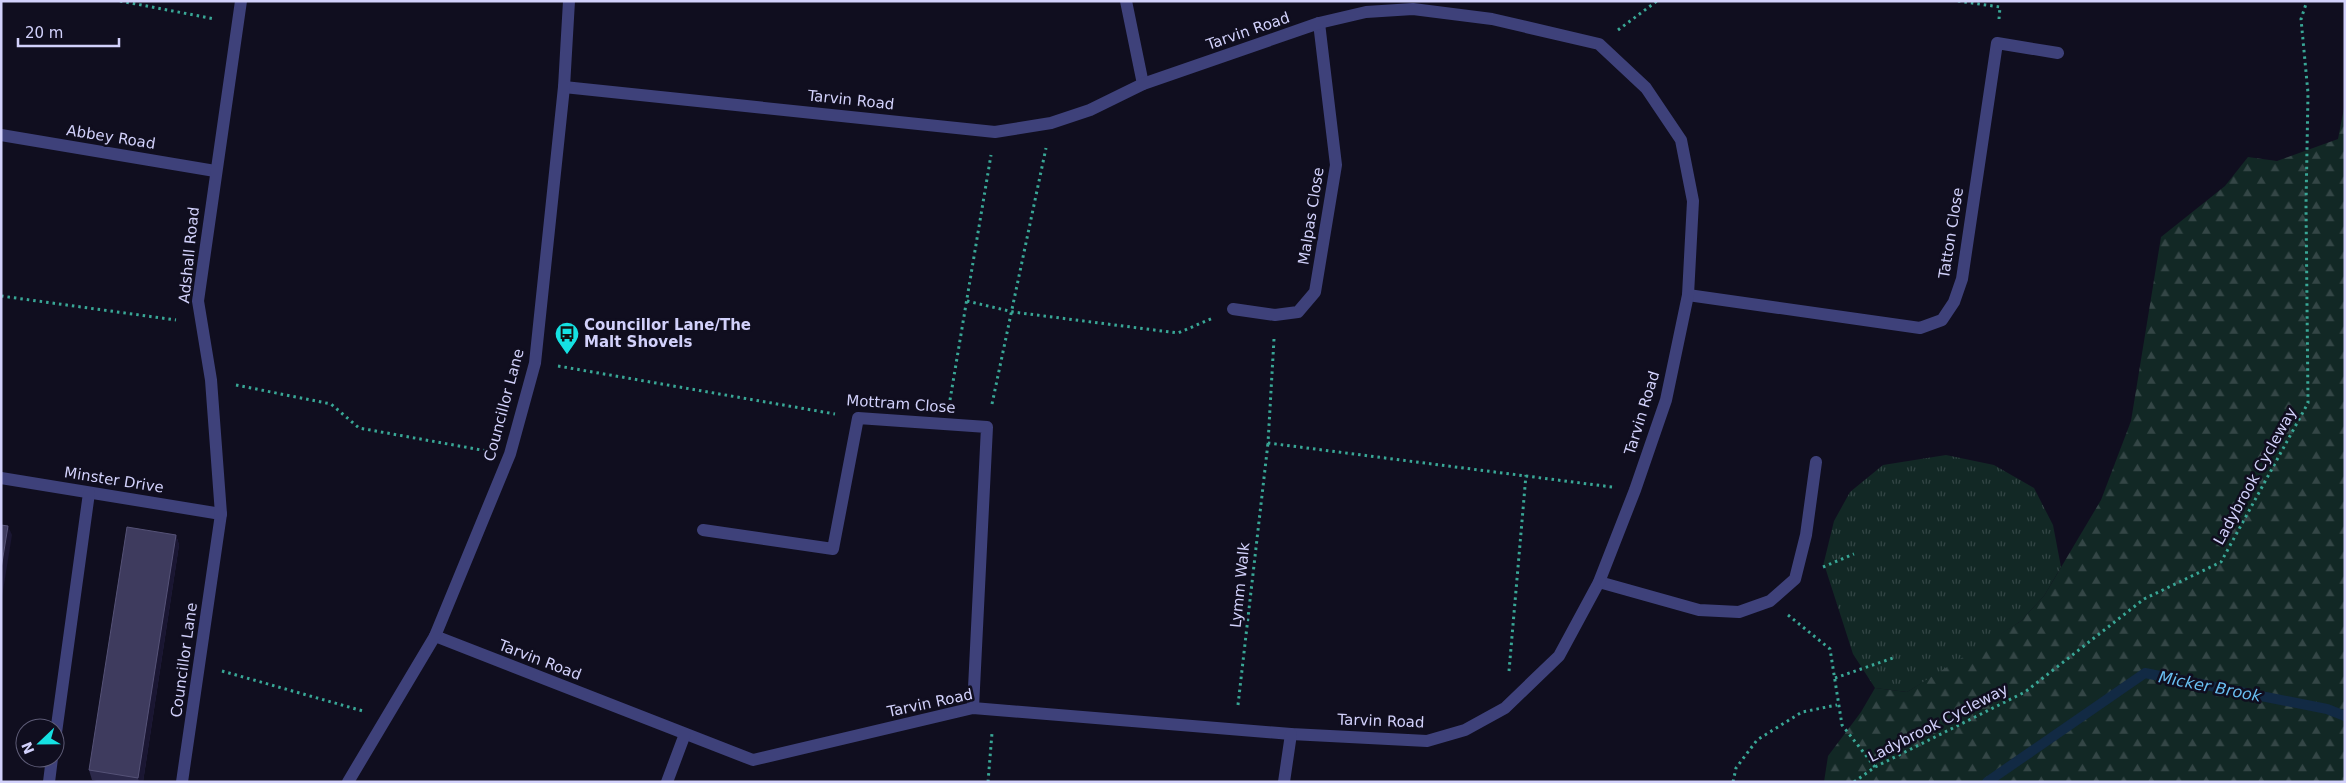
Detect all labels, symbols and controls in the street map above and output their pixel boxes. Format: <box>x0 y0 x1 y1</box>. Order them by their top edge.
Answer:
street label: Tarvin Road <box>1203 8 1292 54</box>
scale bar <box>18 15 119 47</box>
text: 20 m <box>25 24 63 42</box>
street label: Tarvin Road <box>806 86 895 113</box>
street label: Abbey Road <box>65 121 157 153</box>
street label: Malpas Close <box>1294 166 1328 266</box>
street label: Tatton Close <box>1935 186 1967 281</box>
street label: Adshall Road <box>175 206 203 304</box>
place label: Councillor Lane/The Malt Shovels <box>584 316 751 351</box>
bus stop icon: Councillor Lane/The Malt Shovels <box>554 321 580 355</box>
street label: Councillor Lane <box>480 347 528 463</box>
street label: Tarvin Road <box>1620 369 1663 458</box>
street label: Mottram Close <box>846 391 956 417</box>
street label: Ladybrook Cycleway <box>2210 404 2300 548</box>
street label: Minster Drive <box>63 463 165 497</box>
street label: Lymm Walk <box>1227 541 1253 629</box>
street label: Councillor Lane <box>167 601 201 719</box>
street label: Tarvin Road <box>495 636 584 684</box>
water label: Micker Brook <box>2157 667 2264 706</box>
street label: Ladybrook Cycleway <box>1865 680 2011 766</box>
street label: Tarvin Road <box>885 685 974 721</box>
street label: Tarvin Road <box>1336 710 1425 732</box>
north arrow <box>15 718 65 768</box>
text: N <box>18 739 38 756</box>

